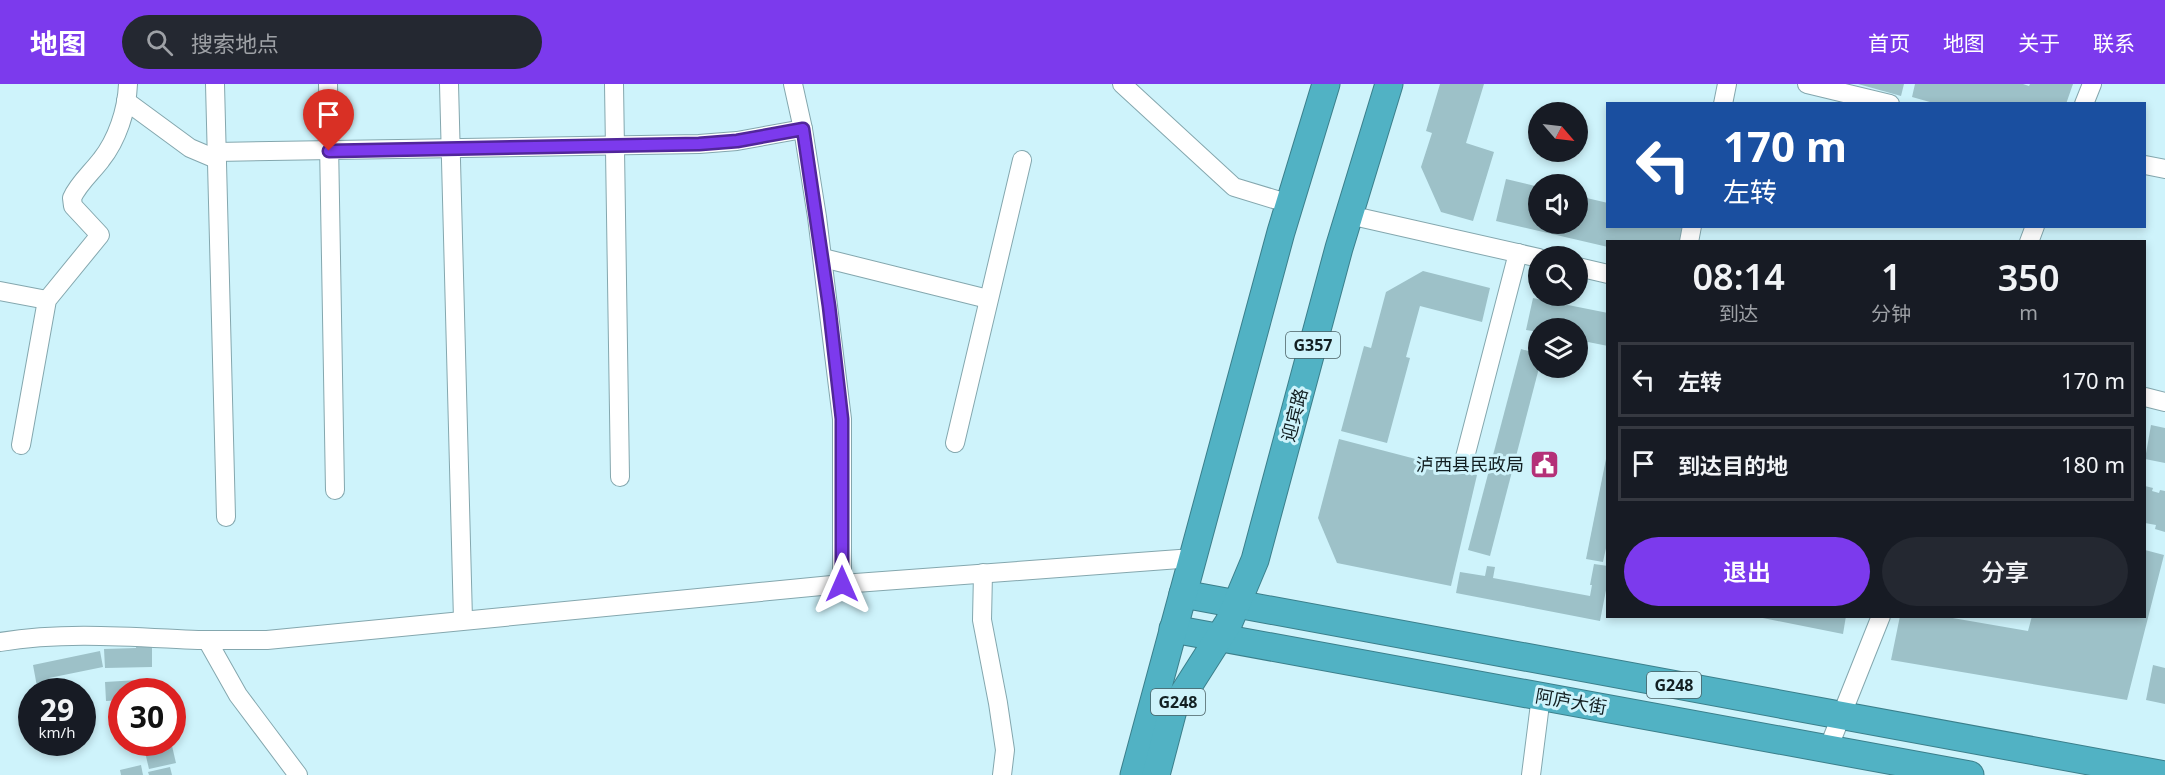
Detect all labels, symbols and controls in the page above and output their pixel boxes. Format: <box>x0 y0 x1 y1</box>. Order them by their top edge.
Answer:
search box <box>122 15 542 69</box>
text: 地图 <box>30 24 86 62</box>
icon: search <box>143 26 176 59</box>
text: 搜索地点 <box>191 28 279 58</box>
text: 首页 <box>1868 29 1910 57</box>
text: 地图 <box>1943 29 1985 57</box>
text: 关于 <box>2018 29 2060 57</box>
text: 联系 <box>2093 29 2135 57</box>
pin <box>303 89 354 151</box>
icon: arrive <box>312 98 345 131</box>
north arrow <box>1528 102 1588 162</box>
map controls <box>1528 102 1588 378</box>
text: 170 m <box>1723 117 1847 174</box>
icon: left <box>1624 126 1702 204</box>
text: 左转 <box>1723 173 1777 210</box>
button: sound <box>1528 174 1588 234</box>
button: search <box>1528 246 1588 306</box>
text: 08:14 <box>1692 252 1785 301</box>
text: 1 <box>1881 252 1902 301</box>
text: 350 <box>1998 253 2060 302</box>
text: m <box>2019 299 2038 326</box>
text: 到达 <box>1719 300 1759 327</box>
text: 分钟 <box>1871 300 1911 327</box>
button: layers <box>1528 318 1588 378</box>
road number: G357 <box>1286 332 1340 358</box>
icon: left <box>1627 363 1660 396</box>
text: 170 m <box>2061 365 2125 395</box>
text: 左转 <box>1678 366 1722 396</box>
street label: 迎宾路 <box>1275 386 1313 444</box>
icon: arrive <box>1627 447 1660 480</box>
public building icon: 泸西县民政局 <box>1529 449 1561 481</box>
text: 180 m <box>2061 449 2125 479</box>
text: 到达目的地 <box>1678 450 1788 480</box>
place label: 泸西县民政局 <box>1416 452 1524 476</box>
button: 退出 <box>1624 537 1870 606</box>
button: 分享 <box>1882 537 2128 606</box>
position arrow <box>810 552 874 616</box>
road number: G248 <box>1647 672 1701 698</box>
speed limit sign: 30 <box>108 678 186 756</box>
street label: 阿庐大街 <box>1534 683 1609 719</box>
text: 29 <box>40 689 74 730</box>
road number: G248 <box>1151 689 1205 715</box>
text: km/h <box>39 722 75 742</box>

